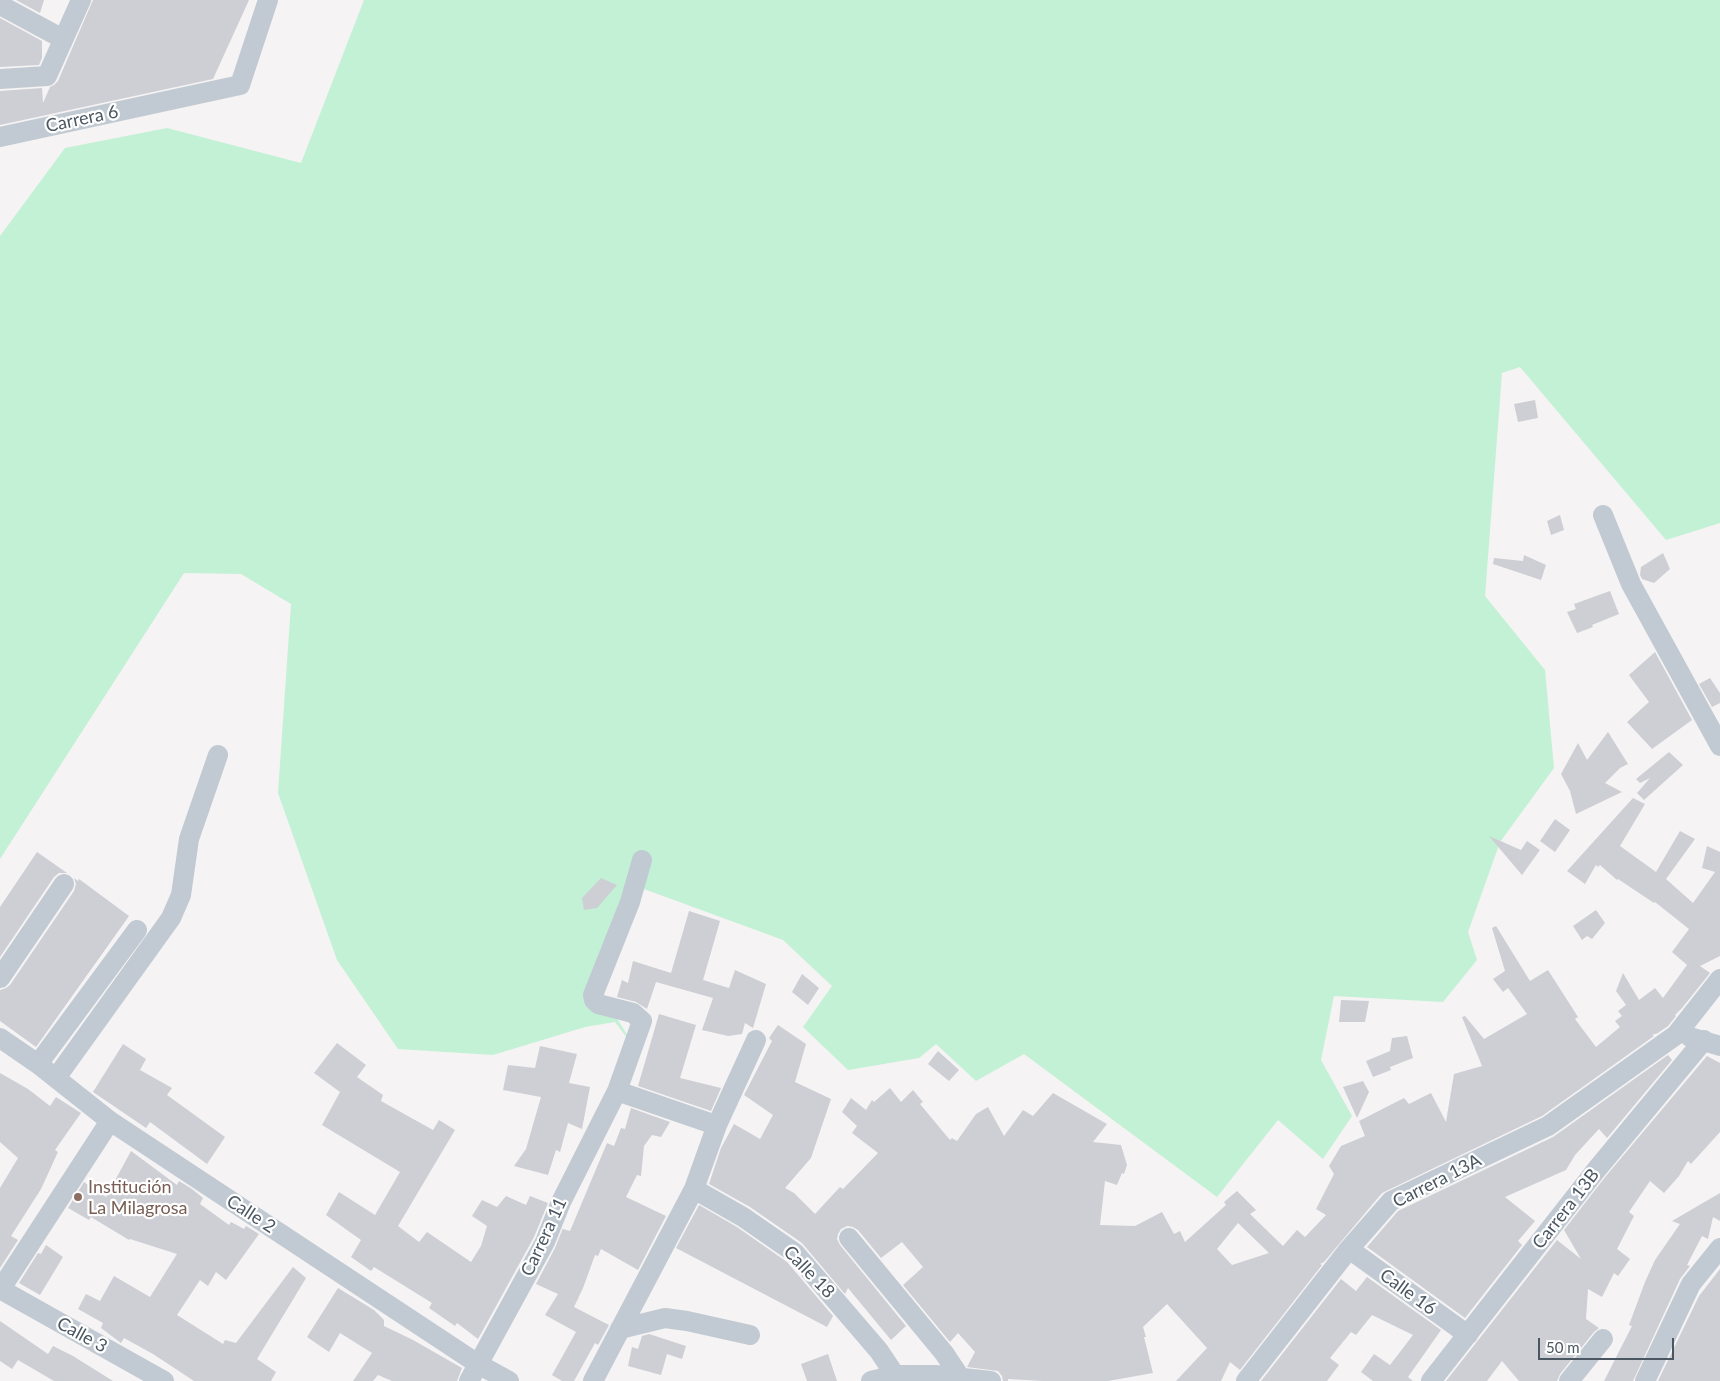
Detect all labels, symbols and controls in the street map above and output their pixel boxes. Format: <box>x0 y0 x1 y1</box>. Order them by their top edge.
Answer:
street label: Carrera 6 <box>44 101 120 137</box>
street label: Carrera 13A <box>1389 1150 1485 1212</box>
street label: Carrera 13B <box>1528 1165 1604 1253</box>
place label: Institución La Milagrosa <box>88 1176 187 1218</box>
street label: Calle 2 <box>222 1190 280 1238</box>
marker: Institución La Milagrosa <box>72 1191 84 1203</box>
street label: Carrera 11 <box>516 1194 572 1280</box>
street label: Calle 18 <box>779 1241 839 1303</box>
street label: Calle 16 <box>1376 1264 1440 1320</box>
street label: Calle 3 <box>53 1312 111 1358</box>
scale bar <box>1540 1328 1676 1360</box>
text: 50 m <box>1546 1338 1580 1356</box>

